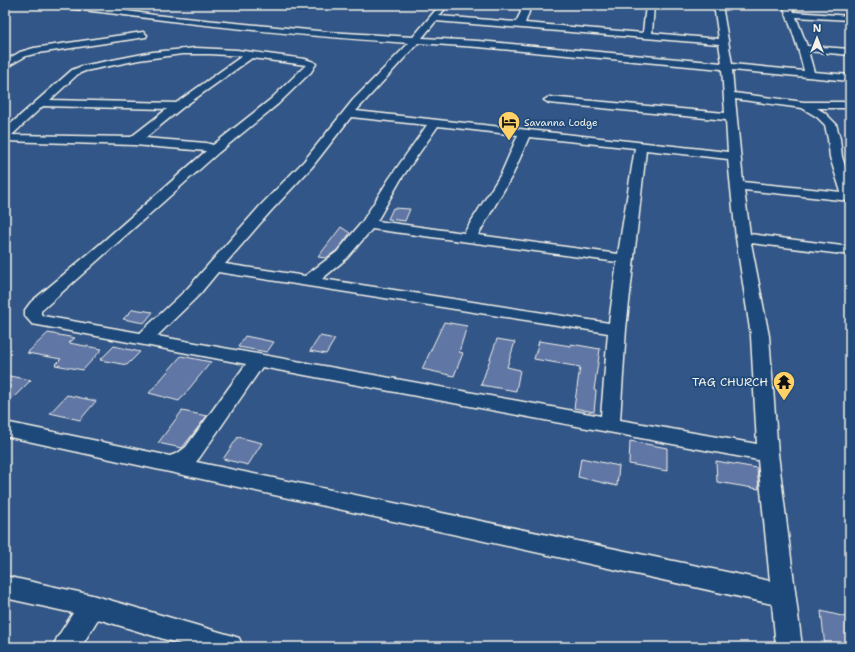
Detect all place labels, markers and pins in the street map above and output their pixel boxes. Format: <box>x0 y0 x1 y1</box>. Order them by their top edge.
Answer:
hotel icon: Savanna Lodge <box>496 109 522 142</box>
place label: Savanna Lodge <box>524 116 598 129</box>
temple icon: TAG CHURCH <box>771 369 797 402</box>
place label: TAG CHURCH <box>692 374 768 390</box>

